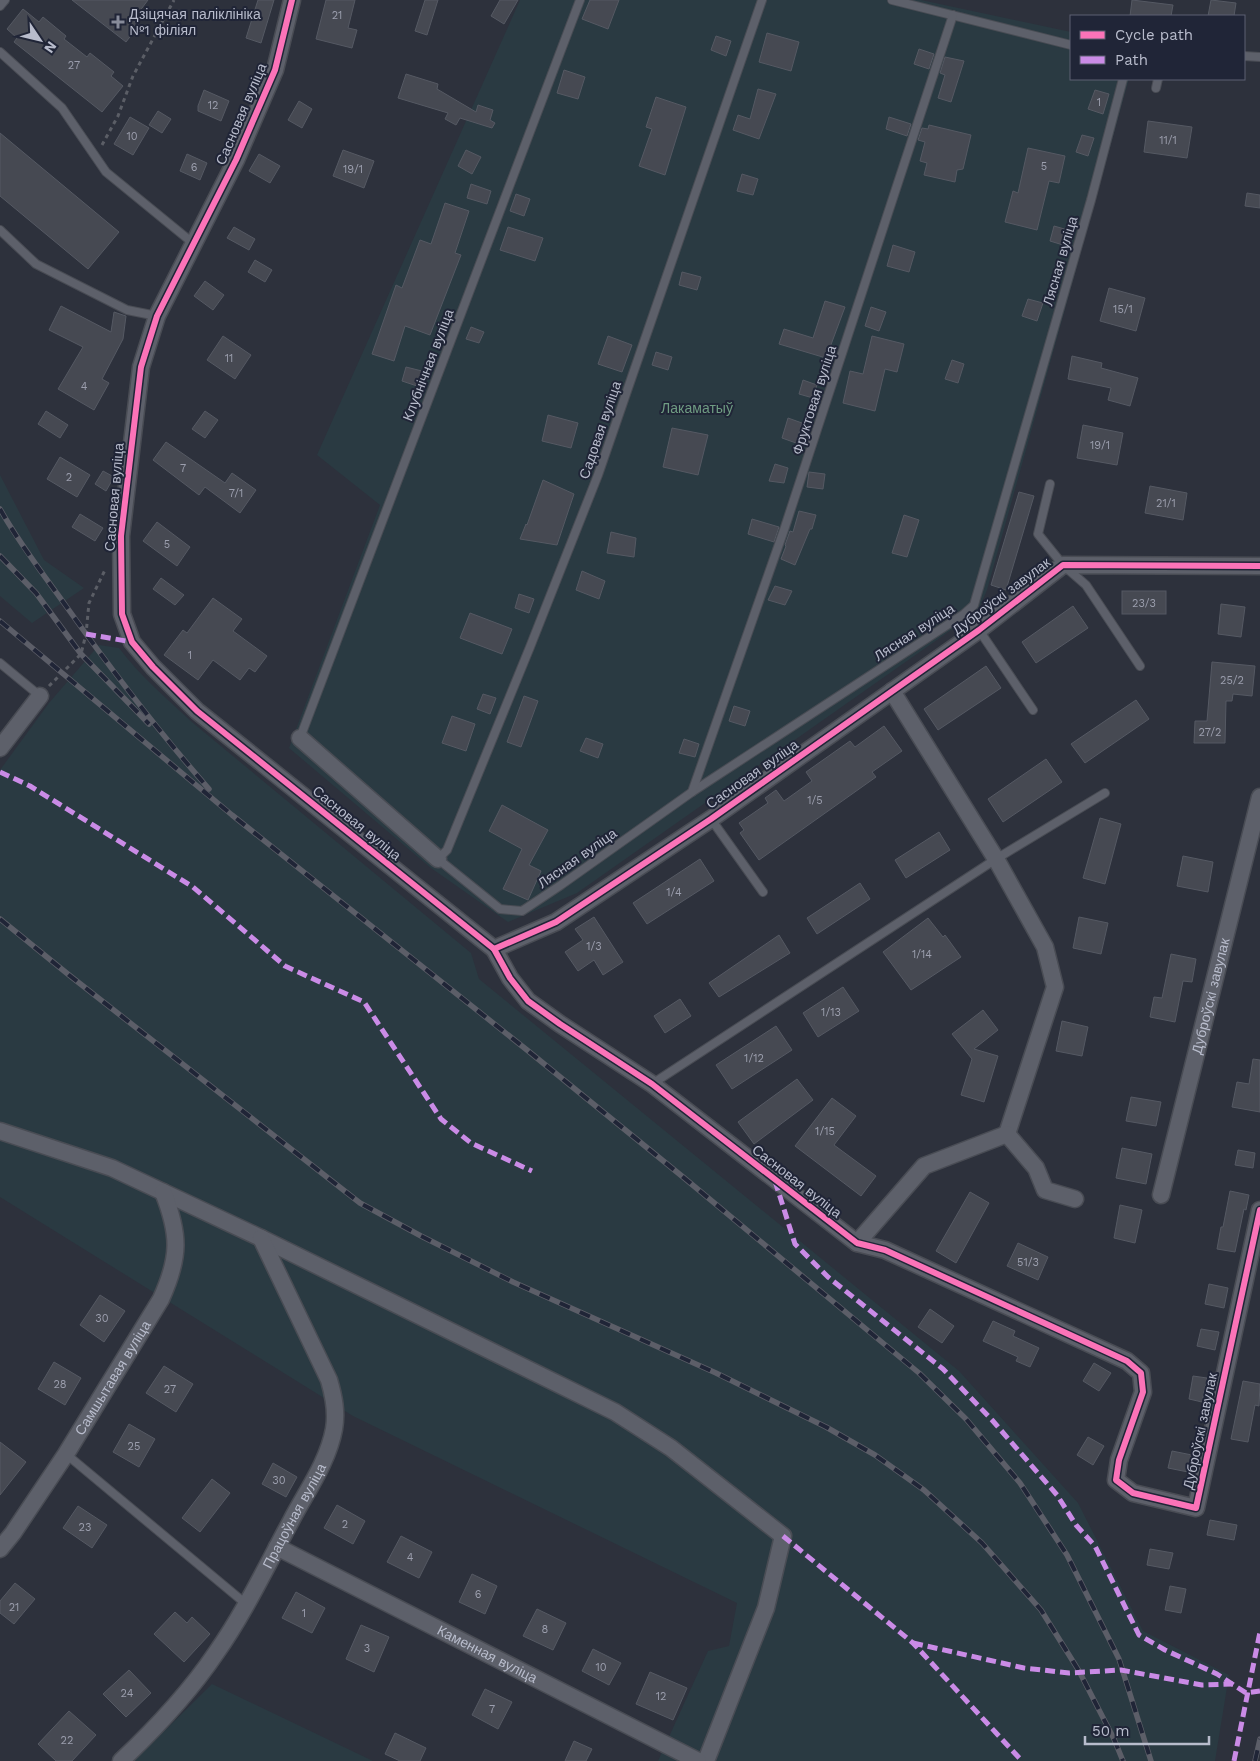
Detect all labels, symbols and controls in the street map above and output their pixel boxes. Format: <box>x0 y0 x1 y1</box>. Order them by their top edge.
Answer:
place label: Дзіцячая паліклініка №1 філіял <box>129 6 261 38</box>
house number: 21 <box>332 9 342 22</box>
north arrow <box>15 15 65 65</box>
marker: Дзіцячая паліклініка №1 філіял <box>111 15 125 29</box>
legend <box>1070 15 1245 80</box>
text: Cycle path <box>1115 26 1193 44</box>
text: N <box>41 39 60 56</box>
text: Path <box>1115 51 1148 69</box>
house number: 27 <box>68 59 80 72</box>
street label: Сасновая вуліца <box>212 61 270 167</box>
house number: 1 <box>1097 96 1101 109</box>
house number: 12 <box>208 99 218 112</box>
house number: 10 <box>126 130 138 143</box>
house number: 11/1 <box>1159 134 1177 147</box>
house number: 5 <box>1041 160 1047 173</box>
house number: 6 <box>191 161 198 174</box>
house number: 19/1 <box>343 163 363 176</box>
street label: Лясная вуліца <box>1040 214 1081 308</box>
house number: 15/1 <box>1113 303 1133 316</box>
street label: Клубнічная вуліца <box>399 307 457 423</box>
street label: Фруктовая вуліца <box>789 343 839 457</box>
house number: 11 <box>225 352 233 365</box>
street label: Садовая вуліца <box>576 379 624 481</box>
house number: 4 <box>81 380 88 393</box>
park label: Лакаматыў <box>661 400 733 416</box>
house number: 19/1 <box>1090 439 1110 452</box>
street label: Сасновая вуліца <box>101 442 127 552</box>
house number: 7 <box>180 462 186 475</box>
house number: 2 <box>66 471 72 484</box>
house number: 7/1 <box>229 487 243 500</box>
house number: 21/1 <box>1156 497 1176 510</box>
house number: 5 <box>164 538 170 551</box>
street label: Дуброўскі завулак <box>949 553 1054 638</box>
house number: 23/3 <box>1132 597 1156 610</box>
street label: Лясная вуліца <box>871 600 957 664</box>
house number: 1 <box>188 649 192 662</box>
house number: 25/2 <box>1220 674 1244 687</box>
house number: 27/2 <box>1199 726 1221 739</box>
street label: Сасновая вуліца <box>703 736 801 812</box>
street label: Сасновая вуліца <box>310 783 405 864</box>
house number: 1/5 <box>807 794 823 807</box>
street label: Лясная вуліца <box>535 825 620 891</box>
house number: 1/4 <box>666 886 682 899</box>
street label: Дуброўскі завулак <box>1188 936 1233 1056</box>
house number: 1/3 <box>586 940 602 953</box>
house number: 1/14 <box>912 948 932 961</box>
house number: 1/13 <box>821 1006 841 1019</box>
house number: 1/12 <box>744 1052 764 1065</box>
house number: 1/15 <box>815 1125 835 1138</box>
street label: Сасновая вуліца <box>749 1141 845 1221</box>
house number: 51/3 <box>1017 1256 1039 1269</box>
house number: 30 <box>95 1312 109 1325</box>
street label: Самшытавая вуліца <box>71 1317 154 1438</box>
street label: Дуброўскі завулак <box>1180 1370 1220 1491</box>
house number: 28 <box>53 1378 67 1391</box>
house number: 27 <box>164 1383 176 1396</box>
house number: 25 <box>128 1440 140 1453</box>
street label: Працоўная вуліца <box>259 1461 329 1571</box>
house number: 30 <box>272 1474 286 1487</box>
house number: 2 <box>342 1518 348 1531</box>
house number: 23 <box>79 1521 91 1534</box>
house number: 4 <box>407 1551 414 1564</box>
house number: 6 <box>475 1588 482 1601</box>
house number: 21 <box>9 1601 19 1614</box>
house number: 1 <box>302 1607 306 1620</box>
street label: Каменная вуліца <box>435 1622 540 1686</box>
house number: 8 <box>542 1623 549 1636</box>
house number: 3 <box>364 1642 370 1655</box>
house number: 10 <box>595 1661 607 1674</box>
house number: 24 <box>121 1687 134 1700</box>
house number: 12 <box>656 1690 666 1703</box>
house number: 7 <box>489 1703 495 1716</box>
scale bar <box>1085 1714 1209 1746</box>
text: 50 m <box>1092 1722 1129 1740</box>
house number: 22 <box>61 1734 73 1747</box>

